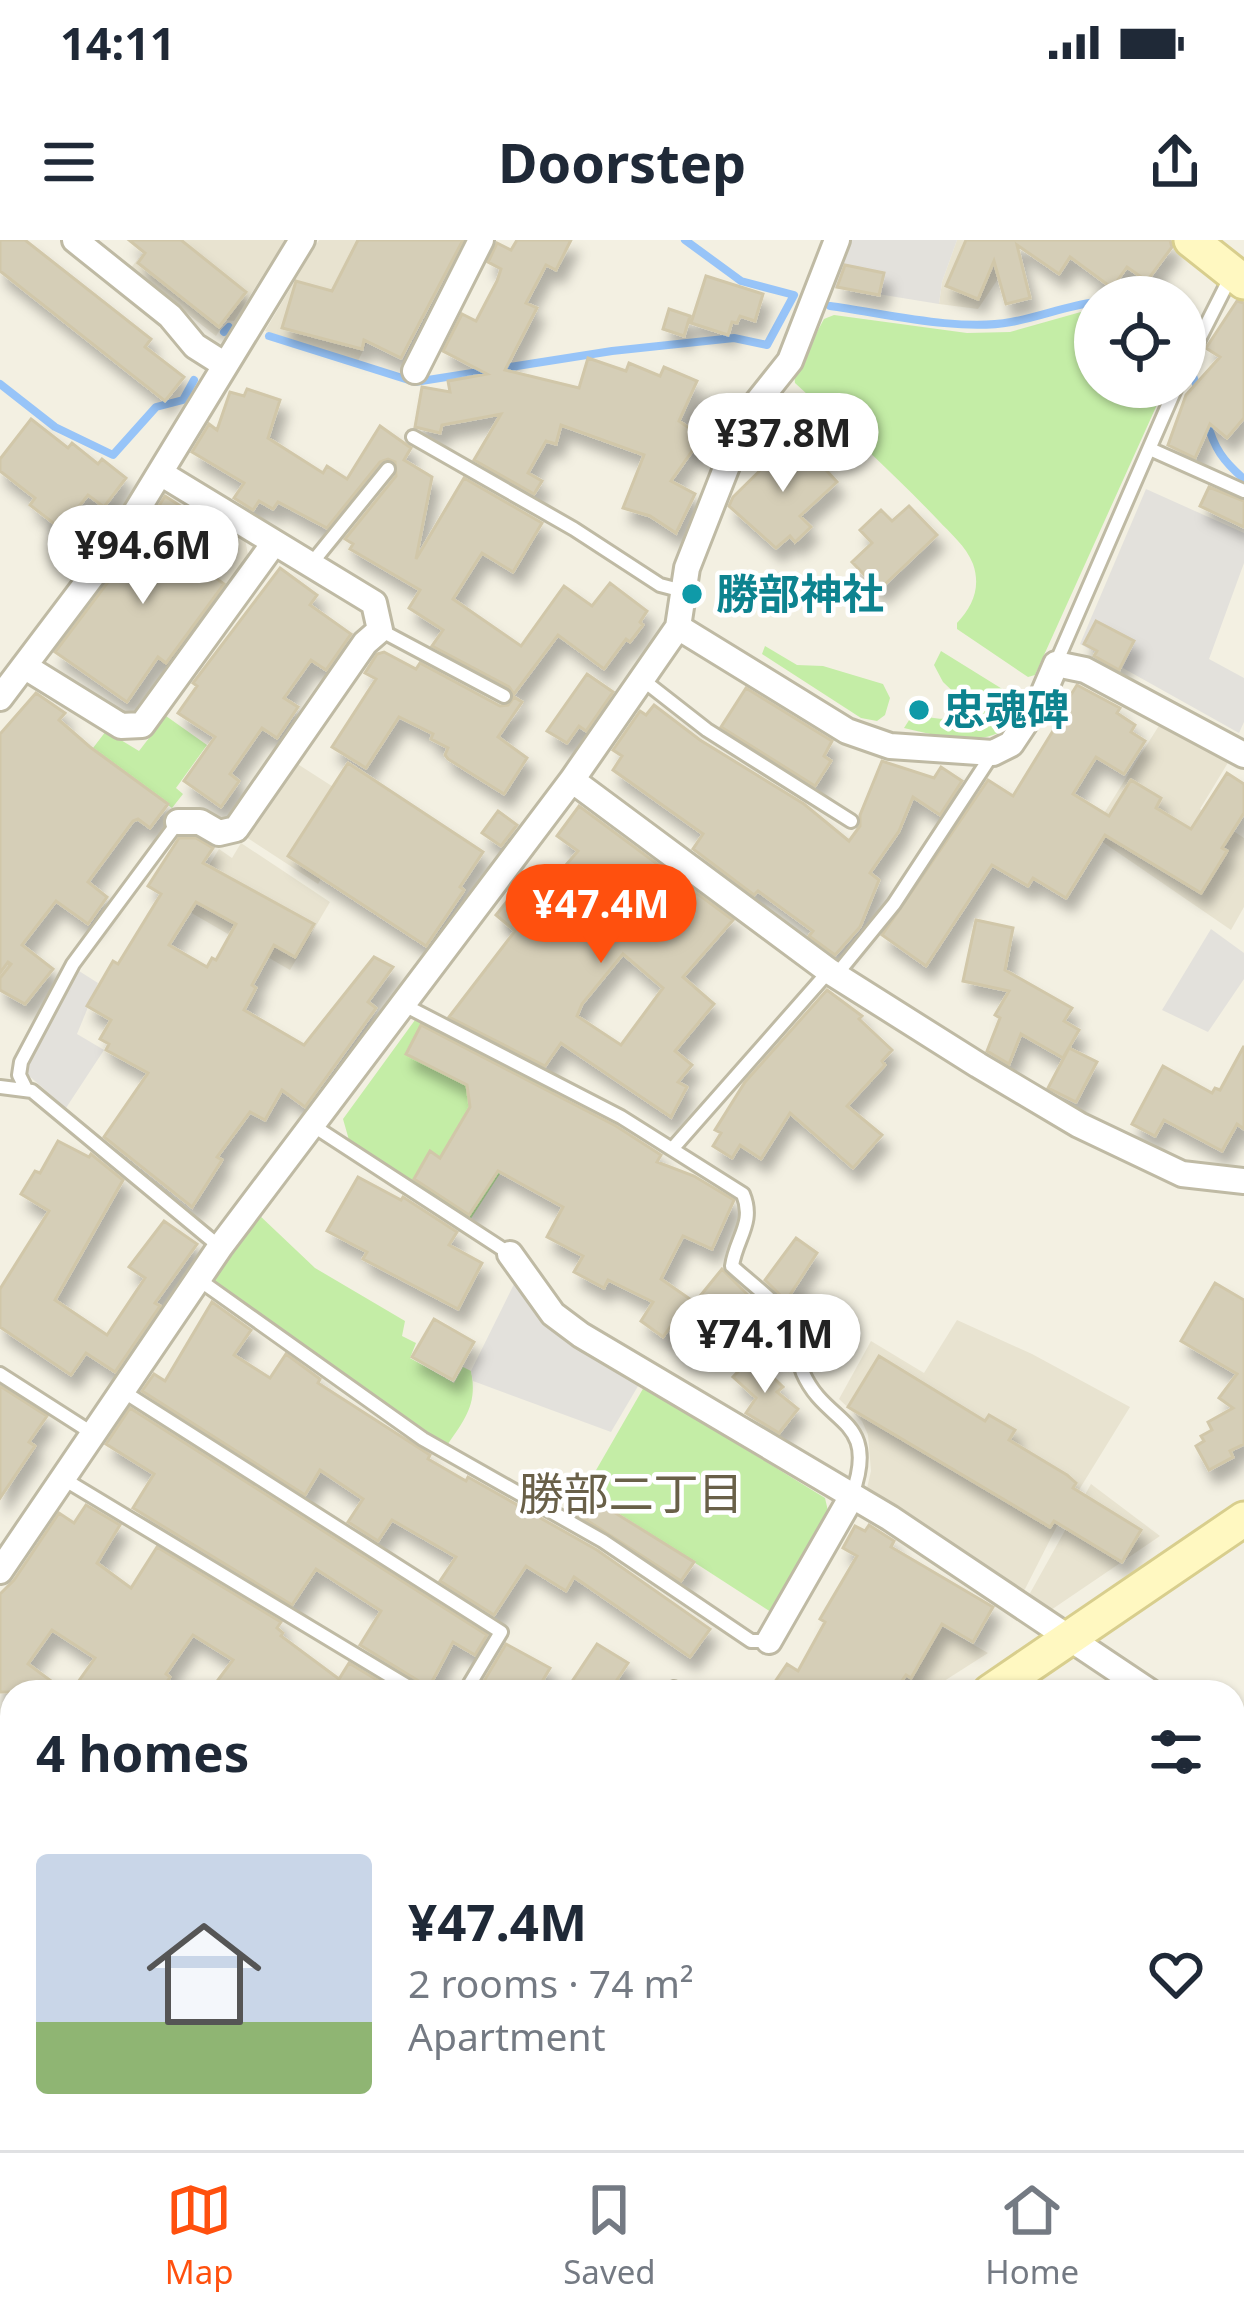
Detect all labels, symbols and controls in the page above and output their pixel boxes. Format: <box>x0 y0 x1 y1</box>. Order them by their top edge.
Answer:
text: 14:11 <box>60 12 176 73</box>
text: Doorstep <box>498 125 746 199</box>
icon: menu <box>36 129 102 195</box>
icon: share <box>1142 129 1208 195</box>
map controls <box>1074 276 1206 408</box>
button: locate <box>1074 276 1206 408</box>
pin: ¥37.8M <box>685 393 881 495</box>
text: ¥37.8M <box>715 405 851 458</box>
pin: ¥94.6M <box>45 505 241 607</box>
text: ¥94.6M <box>75 517 211 570</box>
place label: 勝部神社 <box>716 564 884 621</box>
marker: 勝部神社 <box>679 581 705 607</box>
place label: 忠魂碑 <box>943 680 1069 737</box>
marker: 忠魂碑 <box>906 697 932 723</box>
pin: ¥47.4M <box>503 864 699 966</box>
text: ¥47.4M <box>533 876 669 929</box>
pin: ¥74.1M <box>667 1294 863 1396</box>
text: ¥74.1M <box>697 1306 833 1359</box>
district label: 勝部二丁目 <box>518 1462 744 1523</box>
text: 4 homes <box>36 1717 249 1787</box>
icon: filters <box>1143 1719 1209 1785</box>
text: ¥47.4M <box>408 1886 587 1956</box>
icon: home <box>132 1902 276 2046</box>
icon: heart <box>1143 1941 1209 2007</box>
text: 2 rooms · 74 m² <box>408 1956 694 2009</box>
text: Apartment <box>408 2009 606 2062</box>
tab: Map <box>165 2177 234 2294</box>
tab: Saved <box>563 2177 656 2294</box>
tab: Home <box>985 2177 1079 2294</box>

